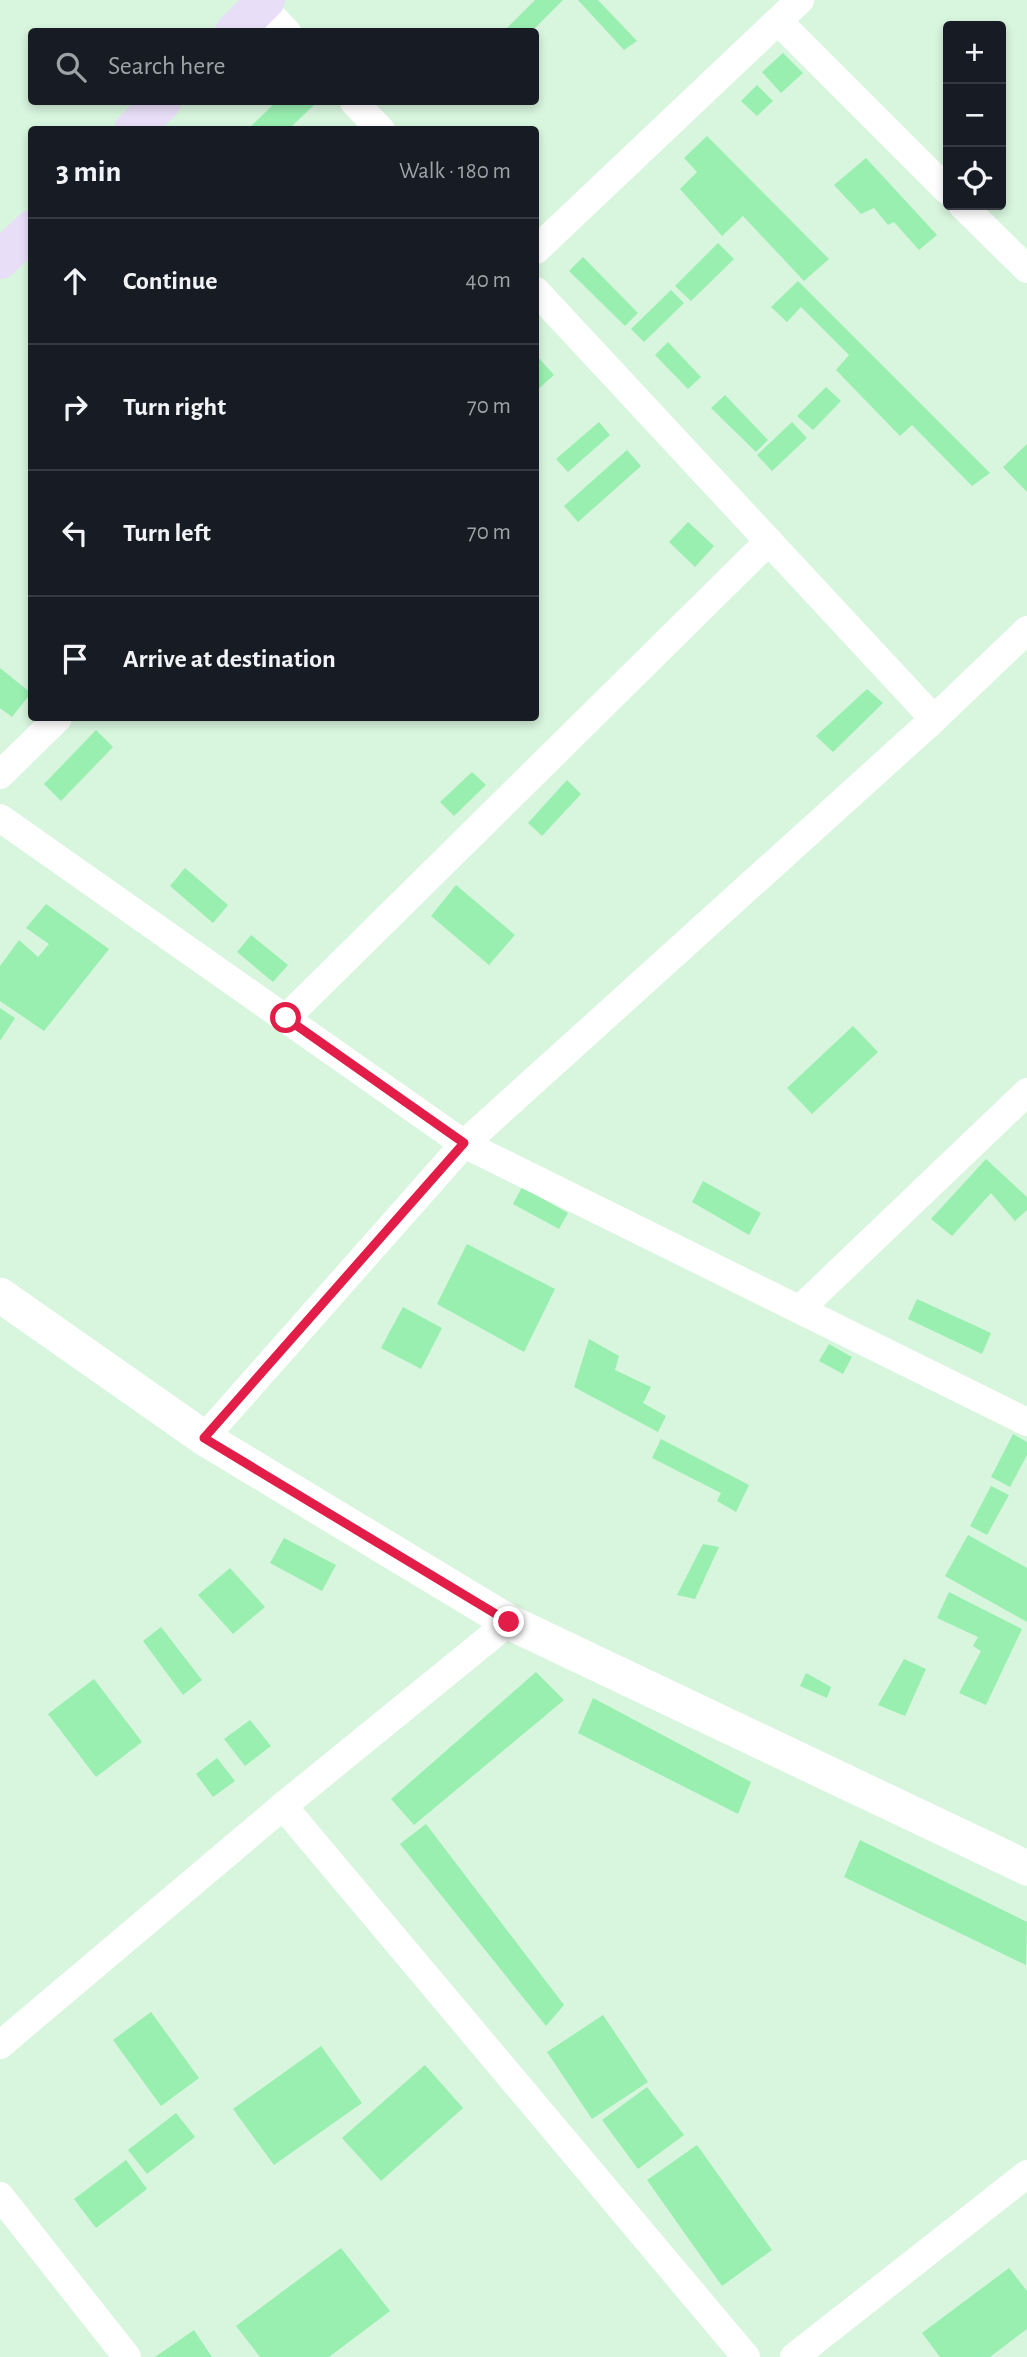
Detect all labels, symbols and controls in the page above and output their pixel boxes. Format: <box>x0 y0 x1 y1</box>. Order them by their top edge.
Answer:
map controls <box>943 21 1006 210</box>
button: + <box>943 21 1006 84</box>
search box <box>28 28 539 105</box>
icon: search <box>52 48 90 86</box>
text: Search here <box>108 53 226 79</box>
button: − <box>943 84 1006 147</box>
button: locate <box>943 147 1006 210</box>
text: 3 min <box>56 157 121 187</box>
text: Walk · 180 m <box>399 160 511 183</box>
icon: ahead <box>56 262 94 300</box>
text: Continue <box>123 268 218 294</box>
text: 40 m <box>466 269 511 292</box>
icon: right <box>56 388 94 426</box>
text: Turn right <box>123 394 226 420</box>
text: 70 m <box>467 395 511 418</box>
icon: left <box>56 514 94 552</box>
text: Turn left <box>123 520 211 546</box>
text: 70 m <box>467 521 511 544</box>
icon: arrive <box>56 640 94 678</box>
text: Arrive at destination <box>123 646 336 672</box>
route start <box>270 1002 301 1033</box>
route end <box>493 1606 524 1637</box>

